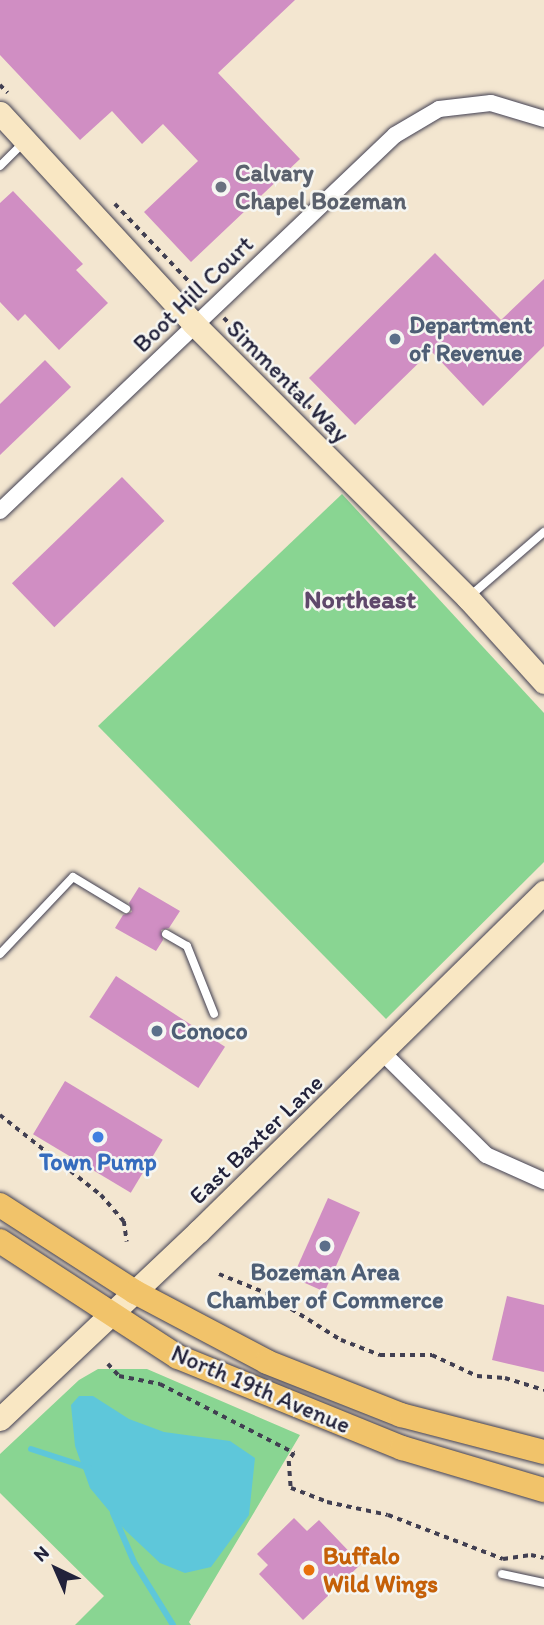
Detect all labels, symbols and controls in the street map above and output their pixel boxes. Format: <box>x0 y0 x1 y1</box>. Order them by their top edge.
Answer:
place label: Calvary Chapel Bozeman <box>235 159 407 215</box>
marker: Calvary Chapel Bozeman <box>213 179 229 195</box>
street label: Boot Hill Court <box>127 230 259 358</box>
place label: Department of Revenue <box>409 311 532 367</box>
street label: Simmental Way <box>221 314 355 448</box>
marker: Department of Revenue <box>387 331 403 347</box>
district label: Northeast <box>304 584 416 616</box>
place label: Conoco <box>171 1017 248 1045</box>
marker: Conoco <box>149 1023 165 1039</box>
street label: East Baxter Lane <box>183 1068 329 1210</box>
marker: Town Pump <box>90 1129 106 1145</box>
place label: Town Pump <box>40 1148 156 1176</box>
marker: Bozeman Area Chamber of Commerce <box>317 1238 333 1254</box>
place label: Bozeman Area Chamber of Commerce <box>207 1258 443 1314</box>
street label: North 19th Avenue <box>168 1339 354 1439</box>
north arrow <box>21 1534 91 1604</box>
text: N <box>28 1541 54 1566</box>
place label: Buffalo Wild Wings <box>323 1542 438 1598</box>
marker: Buffalo Wild Wings <box>301 1562 317 1578</box>

